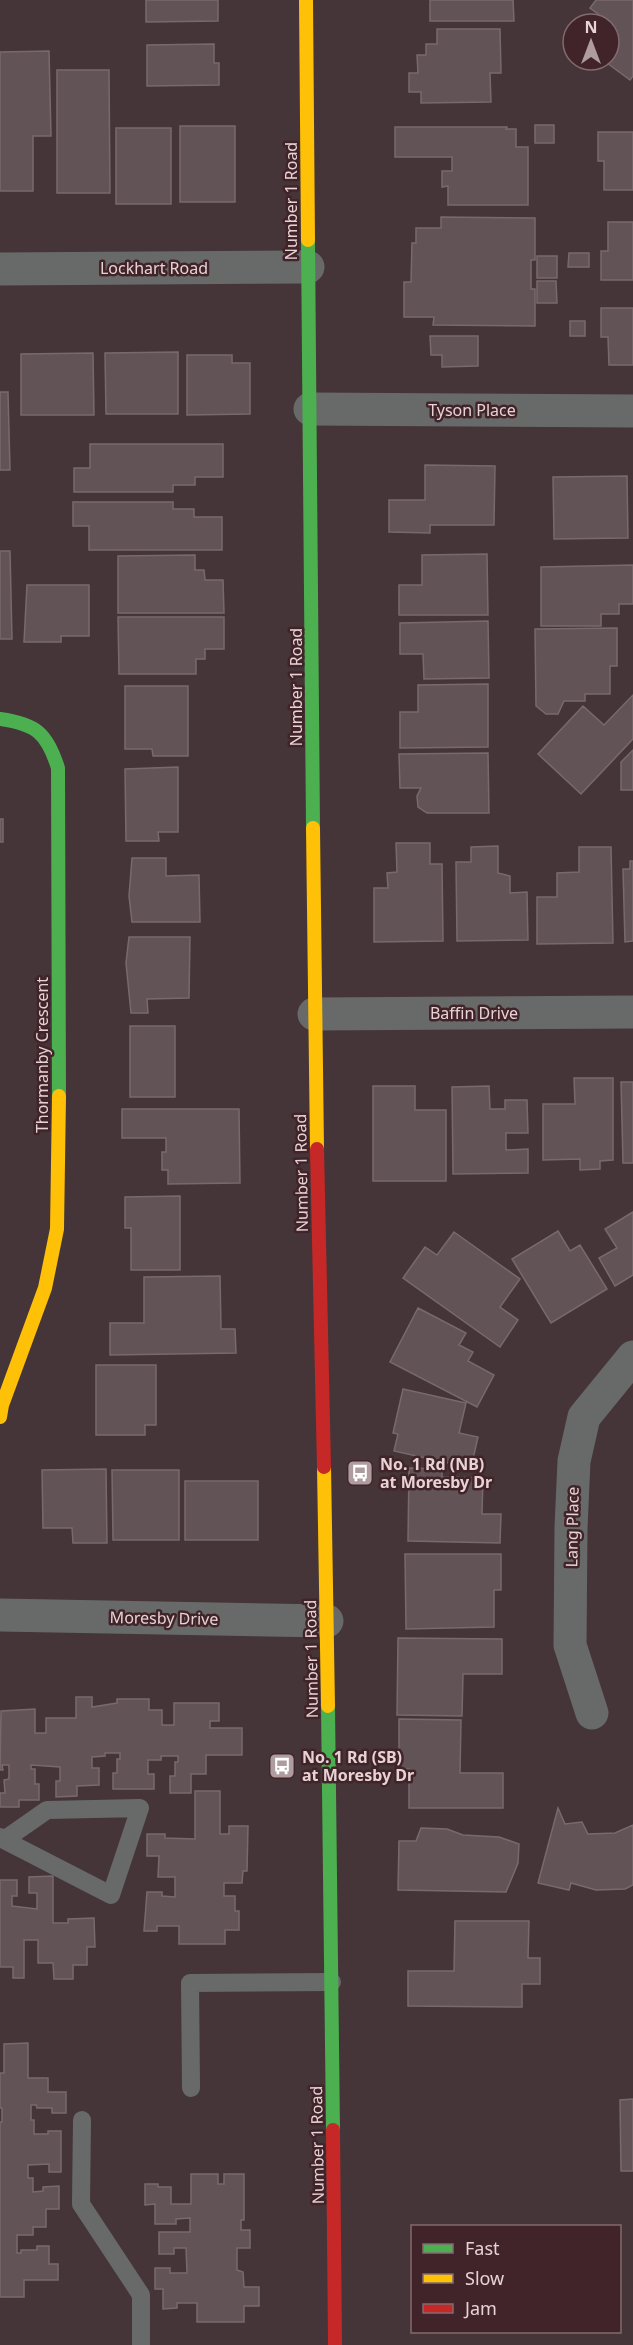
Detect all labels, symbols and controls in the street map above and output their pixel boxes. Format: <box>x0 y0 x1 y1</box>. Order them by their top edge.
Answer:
north arrow <box>561 12 621 72</box>
text: N <box>584 16 598 38</box>
street label: Number 1 Road <box>280 142 302 260</box>
street label: Lockhart Road <box>100 257 208 279</box>
street label: Tyson Place <box>428 399 516 421</box>
street label: Number 1 Road <box>285 628 307 746</box>
street label: Thormanby Crescent <box>31 977 53 1133</box>
street label: Baffin Drive <box>430 1002 518 1024</box>
street label: Number 1 Road <box>289 1114 313 1232</box>
place label: No. 1 Rd (NB) at Moresby Dr <box>380 1453 492 1493</box>
bus stop icon: No. 1 Rd (NB) at Moresby Dr <box>345 1458 375 1488</box>
street label: Lang Place <box>560 1486 584 1568</box>
street label: Number 1 Road <box>299 1600 323 1718</box>
street label: Moresby Drive <box>110 1606 218 1630</box>
place label: No. 1 Rd (SB) at Moresby Dr <box>302 1746 414 1786</box>
bus stop icon: No. 1 Rd (SB) at Moresby Dr <box>267 1751 297 1781</box>
street label: Number 1 Road <box>305 2086 329 2204</box>
legend <box>411 2225 621 2333</box>
text: Fast <box>465 2236 500 2260</box>
text: Slow <box>465 2266 504 2290</box>
text: Jam <box>463 2296 497 2320</box>

